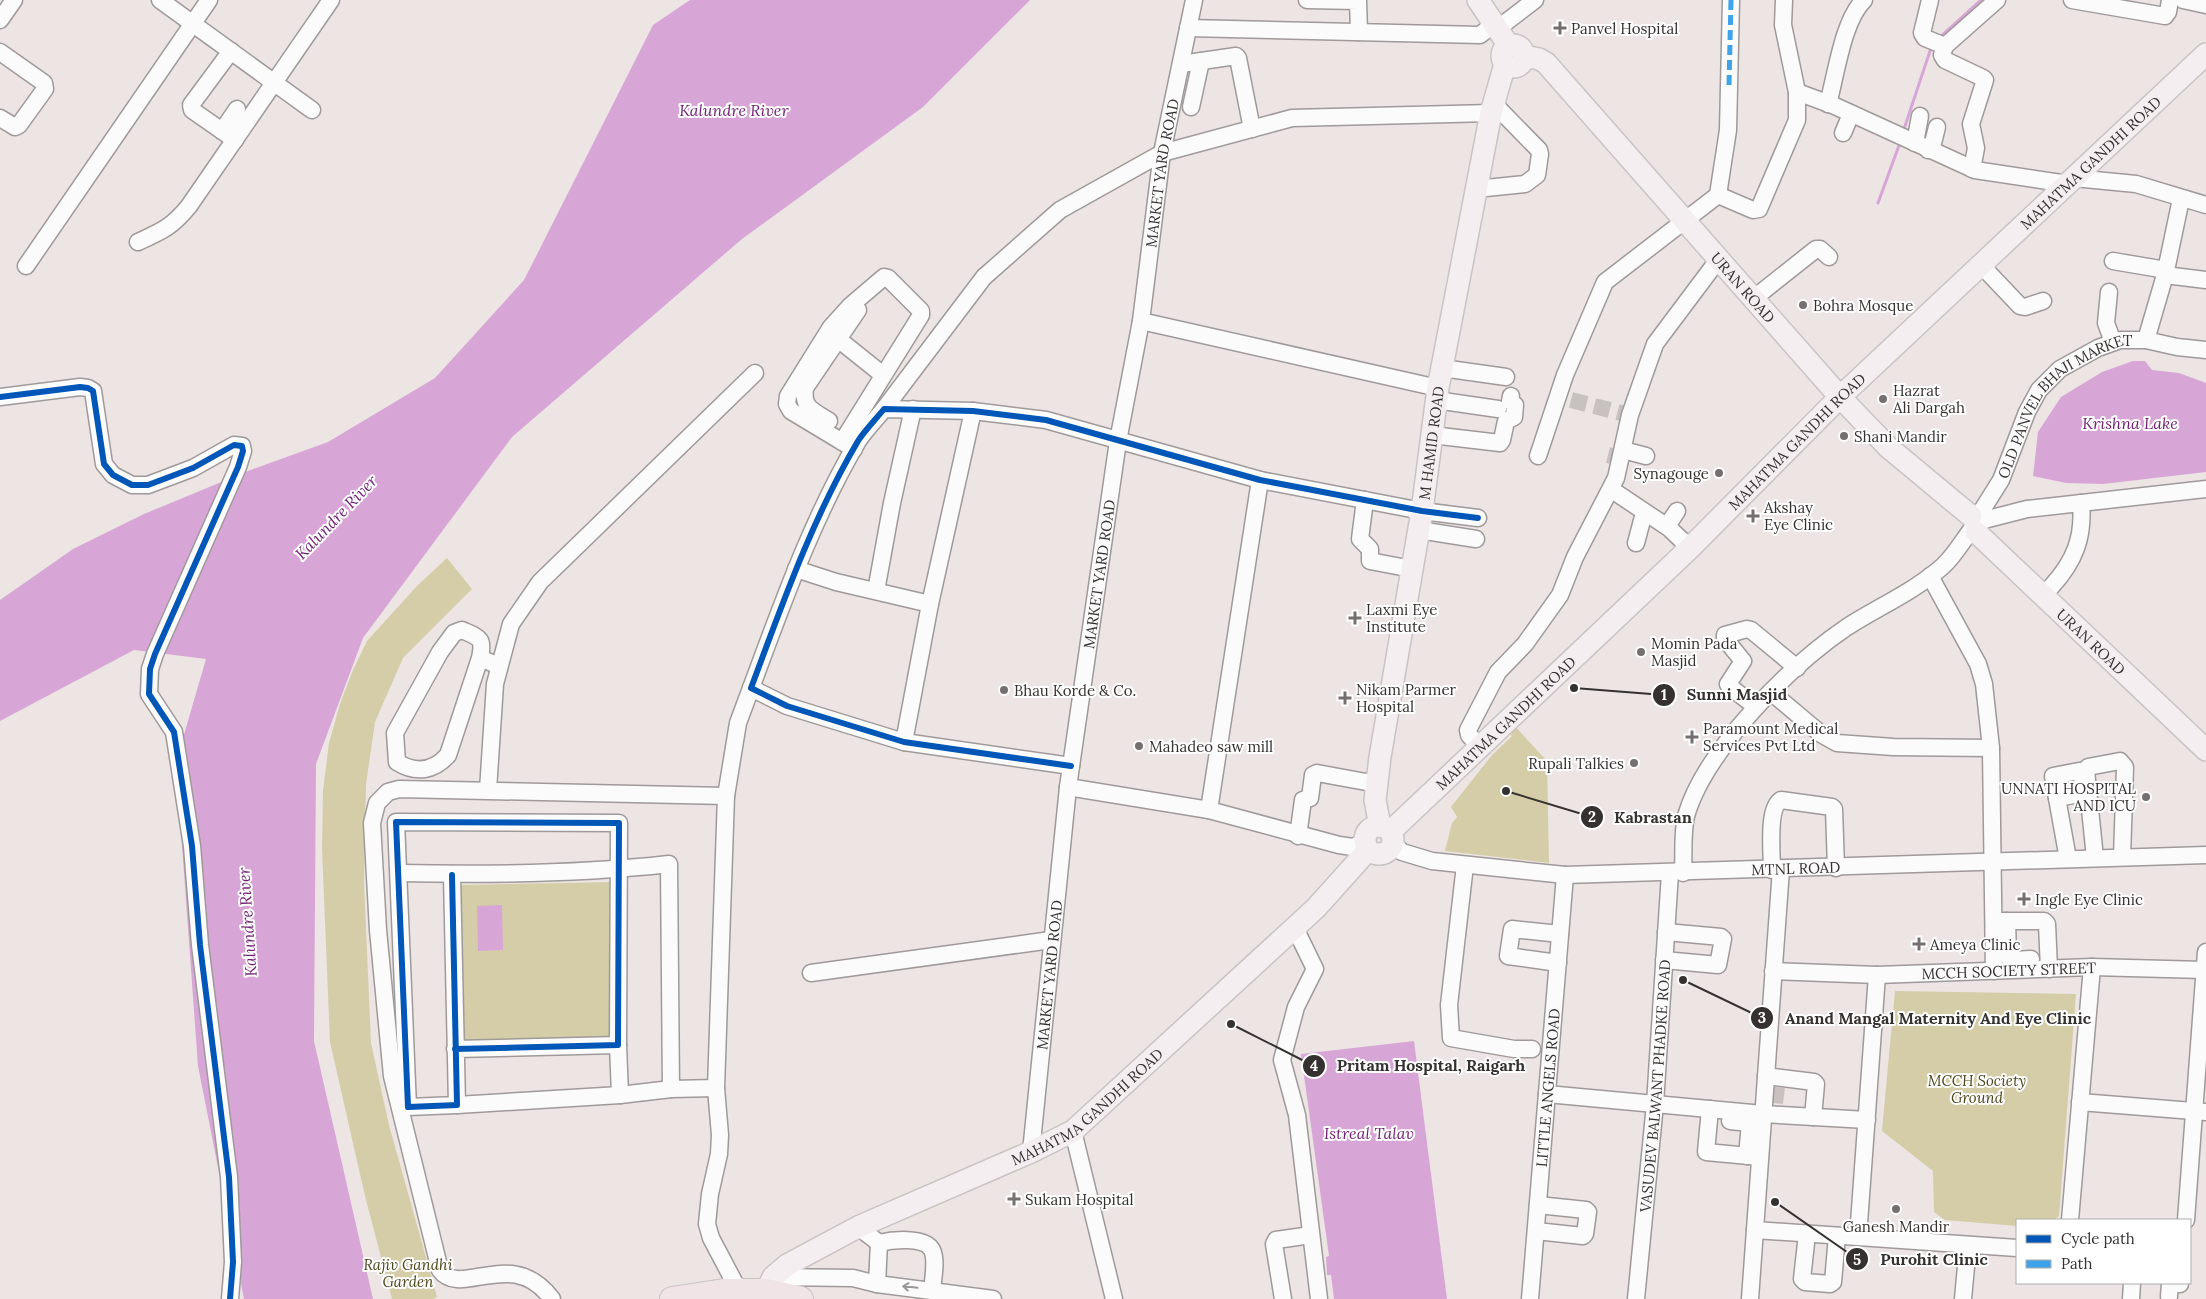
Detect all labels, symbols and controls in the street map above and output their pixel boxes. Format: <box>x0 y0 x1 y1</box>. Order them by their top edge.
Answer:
place label: Panvel Hospital <box>1571 19 1678 38</box>
marker: Panvel Hospital <box>1553 21 1567 35</box>
street label: MAHATMA GANDHI ROAD <box>2016 92 2165 233</box>
street label: MARKET YARD ROAD <box>1141 97 1183 249</box>
water label: Kalundre River <box>679 100 789 120</box>
street label: URAN ROAD <box>1707 248 1780 326</box>
place label: Bohra Mosque <box>1813 296 1913 315</box>
marker: Bohra Mosque <box>1797 299 1809 311</box>
street label: OLD PANVEL BHAJI MARKET <box>1993 330 2133 481</box>
street label: MAHATMA GANDHI ROAD <box>1724 369 1869 514</box>
place label: Hazrat Ali Dargah <box>1892 381 1965 417</box>
street label: M HAMID ROAD <box>1414 385 1448 501</box>
marker: Hazrat Ali Dargah <box>1877 393 1889 405</box>
water label: Krishna Lake <box>2082 413 2178 433</box>
place label: Shani Mandir <box>1854 427 1947 446</box>
marker: Shani Mandir <box>1838 430 1850 442</box>
place label: Synagouge <box>1634 464 1709 483</box>
marker: Synagouge <box>1713 467 1725 479</box>
water label: Kalundre River <box>291 470 382 563</box>
street label: MARKET YARD ROAD <box>1079 498 1119 650</box>
place label: Akshay Eye Clinic <box>1763 498 1833 534</box>
marker: Akshay Eye Clinic <box>1746 509 1760 523</box>
place label: Laxmi Eye Institute <box>1366 600 1437 636</box>
street label: URAN ROAD <box>2053 604 2130 679</box>
marker: Laxmi Eye Institute <box>1348 611 1362 625</box>
place label: Momin Pada Masjid <box>1651 634 1738 670</box>
marker: Momin Pada Masjid <box>1635 646 1647 658</box>
street label: MAHATMA GANDHI ROAD <box>1431 652 1580 794</box>
callout: Sunni Masjid <box>1652 679 1797 710</box>
place label: Nikam Parmer Hospital <box>1356 680 1457 716</box>
place label: Bhau Korde & Co. <box>1014 681 1136 700</box>
marker: Bhau Korde & Co. <box>998 684 1010 696</box>
text: Sunni Masjid <box>1687 684 1788 704</box>
text: 1 <box>1661 685 1667 704</box>
marker: Nikam Parmer Hospital <box>1338 691 1352 705</box>
place label: Paramount Medical Services Pvt Ltd <box>1703 719 1838 755</box>
marker: Paramount Medical Services Pvt Ltd <box>1685 730 1699 744</box>
place label: Mahadeo saw mill <box>1149 737 1273 756</box>
marker: Mahadeo saw mill <box>1133 740 1145 752</box>
place label: Rupali Talkies <box>1528 754 1624 773</box>
marker: Rupali Talkies <box>1628 757 1640 769</box>
place label: UNNATI HOSPITAL AND ICU <box>2001 779 2136 815</box>
marker: UNNATI HOSPITAL AND ICU <box>2140 791 2152 803</box>
callout: Kabrastan <box>1579 801 1702 832</box>
text: 2 <box>1588 807 1596 826</box>
text: Kabrastan <box>1614 807 1692 827</box>
street label: MTNL ROAD <box>1751 857 1841 879</box>
water label: Kalundre River <box>233 866 261 977</box>
place label: Ingle Eye Clinic <box>2035 890 2143 909</box>
marker: Ingle Eye Clinic <box>2017 892 2031 906</box>
street label: MARKET YARD ROAD <box>1032 899 1066 1051</box>
place label: Ameya Clinic <box>1929 935 2021 954</box>
marker: Ameya Clinic <box>1912 937 1926 951</box>
street label: MCCH SOCIETY STREET <box>1921 957 2097 983</box>
street label: VASUDEV BALWANT PHADKE ROAD <box>1635 959 1674 1214</box>
callout: Anand Mangal Maternity And Eye Clinic <box>1750 1003 2101 1034</box>
street label: LITTLE ANGELS ROAD <box>1531 1008 1563 1168</box>
text: 3 <box>1758 1008 1766 1027</box>
text: Anand Mangal Maternity And Eye Clinic <box>1785 1008 2092 1028</box>
street label: MAHATMA GANDHI ROAD <box>1008 1044 1167 1169</box>
callout: Pritam Hospital, Raigarh <box>1302 1050 1535 1081</box>
text: Pritam Hospital, Raigarh <box>1337 1055 1525 1075</box>
text: 4 <box>1310 1056 1318 1075</box>
park label: MCCH Society Ground <box>1928 1071 2026 1107</box>
water label: Istreal Talav <box>1324 1123 1414 1143</box>
place label: Sukam Hospital <box>1025 1190 1134 1209</box>
marker: Sukam Hospital <box>1007 1192 1021 1206</box>
marker: Ganesh Mandir <box>1890 1203 1902 1215</box>
place label: Ganesh Mandir <box>1843 1217 1950 1236</box>
legend <box>2016 1219 2191 1284</box>
text: Cycle path <box>2061 1229 2135 1248</box>
callout: Purohit Clinic <box>1845 1244 1997 1275</box>
text: Purohit Clinic <box>1880 1249 1988 1269</box>
text: 5 <box>1853 1250 1861 1269</box>
text: Path <box>2061 1254 2092 1273</box>
park label: Rajiv Gandhi Garden <box>363 1255 453 1291</box>
one-way arrow <box>903 1282 919 1292</box>

